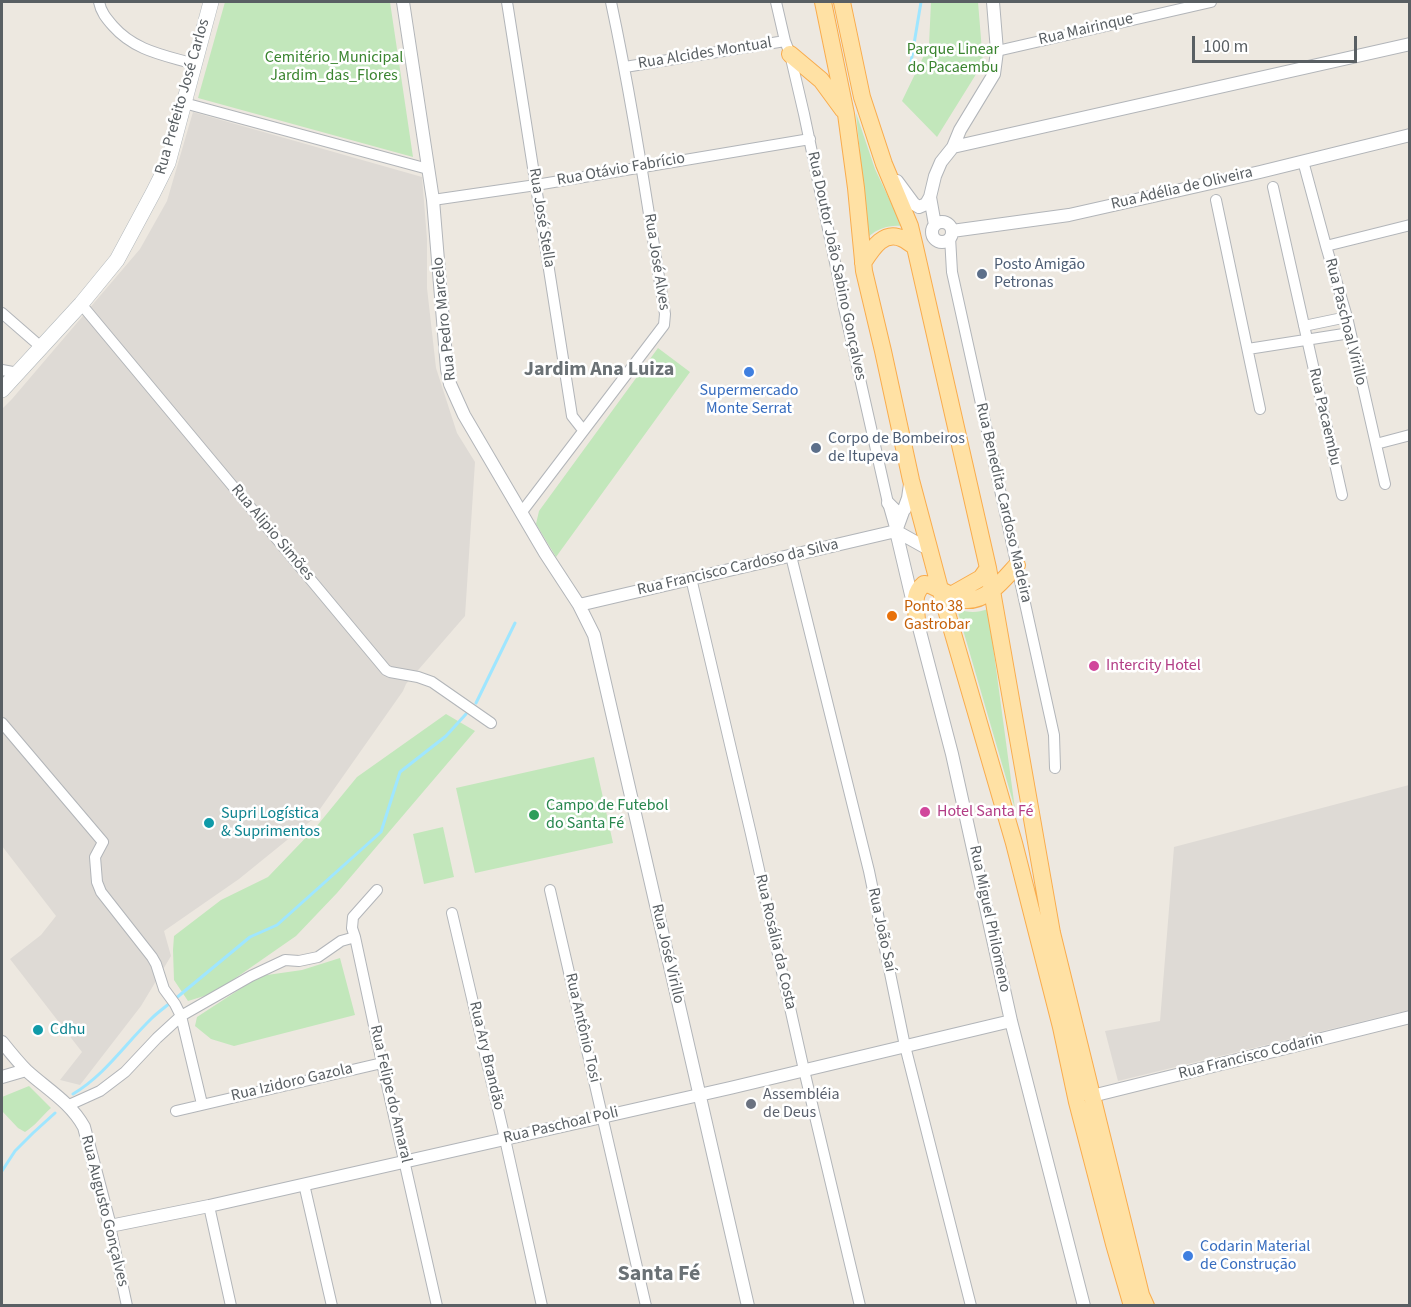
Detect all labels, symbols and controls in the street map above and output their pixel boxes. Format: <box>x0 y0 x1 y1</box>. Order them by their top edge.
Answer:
street label: Rua Mairinque <box>1037 10 1135 50</box>
street label: Rua Prefeito José Carlos <box>152 17 214 177</box>
scale bar <box>1195 24 1360 62</box>
street label: Rua Alcides Montual <box>637 34 773 74</box>
text: 100 m <box>1203 34 1248 59</box>
park label: Parque Linear do Pacaembu <box>907 40 999 78</box>
park label: Cemitério_Municipal Jardim_das_Flores <box>265 48 403 86</box>
street label: Rua Otávio Fabrício <box>555 149 687 191</box>
street label: Rua Doutor João Sabino Gonçalves <box>802 150 870 382</box>
street label: Rua Adélia de Oliveira <box>1109 163 1255 215</box>
street label: Rua José Stella <box>524 167 558 269</box>
street label: Rua José Alves <box>639 212 673 312</box>
place label: Posto Amigão Petronas <box>994 255 1085 293</box>
street label: Rua Pedro Marcelo <box>429 256 461 382</box>
street label: Rua Paschoal Virillo <box>1320 256 1370 388</box>
marker: Posto Amigão Petronas <box>975 267 989 281</box>
district label: Jardim Ana Luiza <box>524 359 674 383</box>
marker: Supermercado Monte Serrat <box>742 365 756 379</box>
street label: Rua Pacaembu <box>1303 366 1345 468</box>
place label: Supermercado Monte Serrat <box>700 381 798 419</box>
street label: Rua Benedita Cardoso Madeira <box>971 401 1035 605</box>
place label: Corpo de Bombeiros de Itupeva <box>828 429 965 467</box>
marker: Corpo de Bombeiros de Itupeva <box>809 441 823 455</box>
street label: Rua Alipio Simões <box>226 481 318 585</box>
street label: Rua Francisco Cardoso da Silva <box>635 535 841 601</box>
place label: Ponto 38 Gastrobar <box>904 597 970 635</box>
marker: Ponto 38 Gastrobar <box>885 609 899 623</box>
place label: Intercity Hotel <box>1106 656 1201 676</box>
marker: Intercity Hotel <box>1087 659 1101 673</box>
place label: Campo de Futebol do Santa Fé <box>546 796 668 834</box>
place label: Hotel Santa Fé <box>937 802 1034 822</box>
place label: Supri Logística & Suprimentos <box>221 804 320 842</box>
marker: Hotel Santa Fé <box>918 805 932 819</box>
marker: Campo de Futebol do Santa Fé <box>527 808 541 822</box>
marker: Supri Logística & Suprimentos <box>202 816 216 830</box>
street label: Rua Miguel Philomeno <box>964 844 1014 994</box>
street label: Rua Rosália da Costa <box>750 873 800 1011</box>
street label: Rua João Saí <box>863 886 899 974</box>
street label: Rua José Virillo <box>646 902 688 1006</box>
street label: Rua Antônio Tosi <box>560 971 604 1085</box>
street label: Rua Ary Brandão <box>464 1000 508 1112</box>
place label: Cdhu <box>50 1020 85 1040</box>
marker: Cdhu <box>31 1023 45 1037</box>
street label: Rua Felipe do Amaral <box>365 1023 415 1165</box>
street label: Rua Francisco Codarin <box>1177 1030 1325 1084</box>
street label: Rua Izidoro Gazola <box>229 1060 355 1106</box>
place label: Assembléia de Deus <box>763 1085 840 1123</box>
marker: Assembléia de Deus <box>744 1097 758 1111</box>
street label: Rua Paschoal Poli <box>502 1103 620 1149</box>
street label: Rua Augusto Gonçalves <box>76 1133 132 1289</box>
place label: Codarin Material de Construção <box>1200 1237 1310 1275</box>
marker: Codarin Material de Construção <box>1181 1249 1195 1263</box>
district label: Santa Fé <box>618 1262 700 1288</box>

